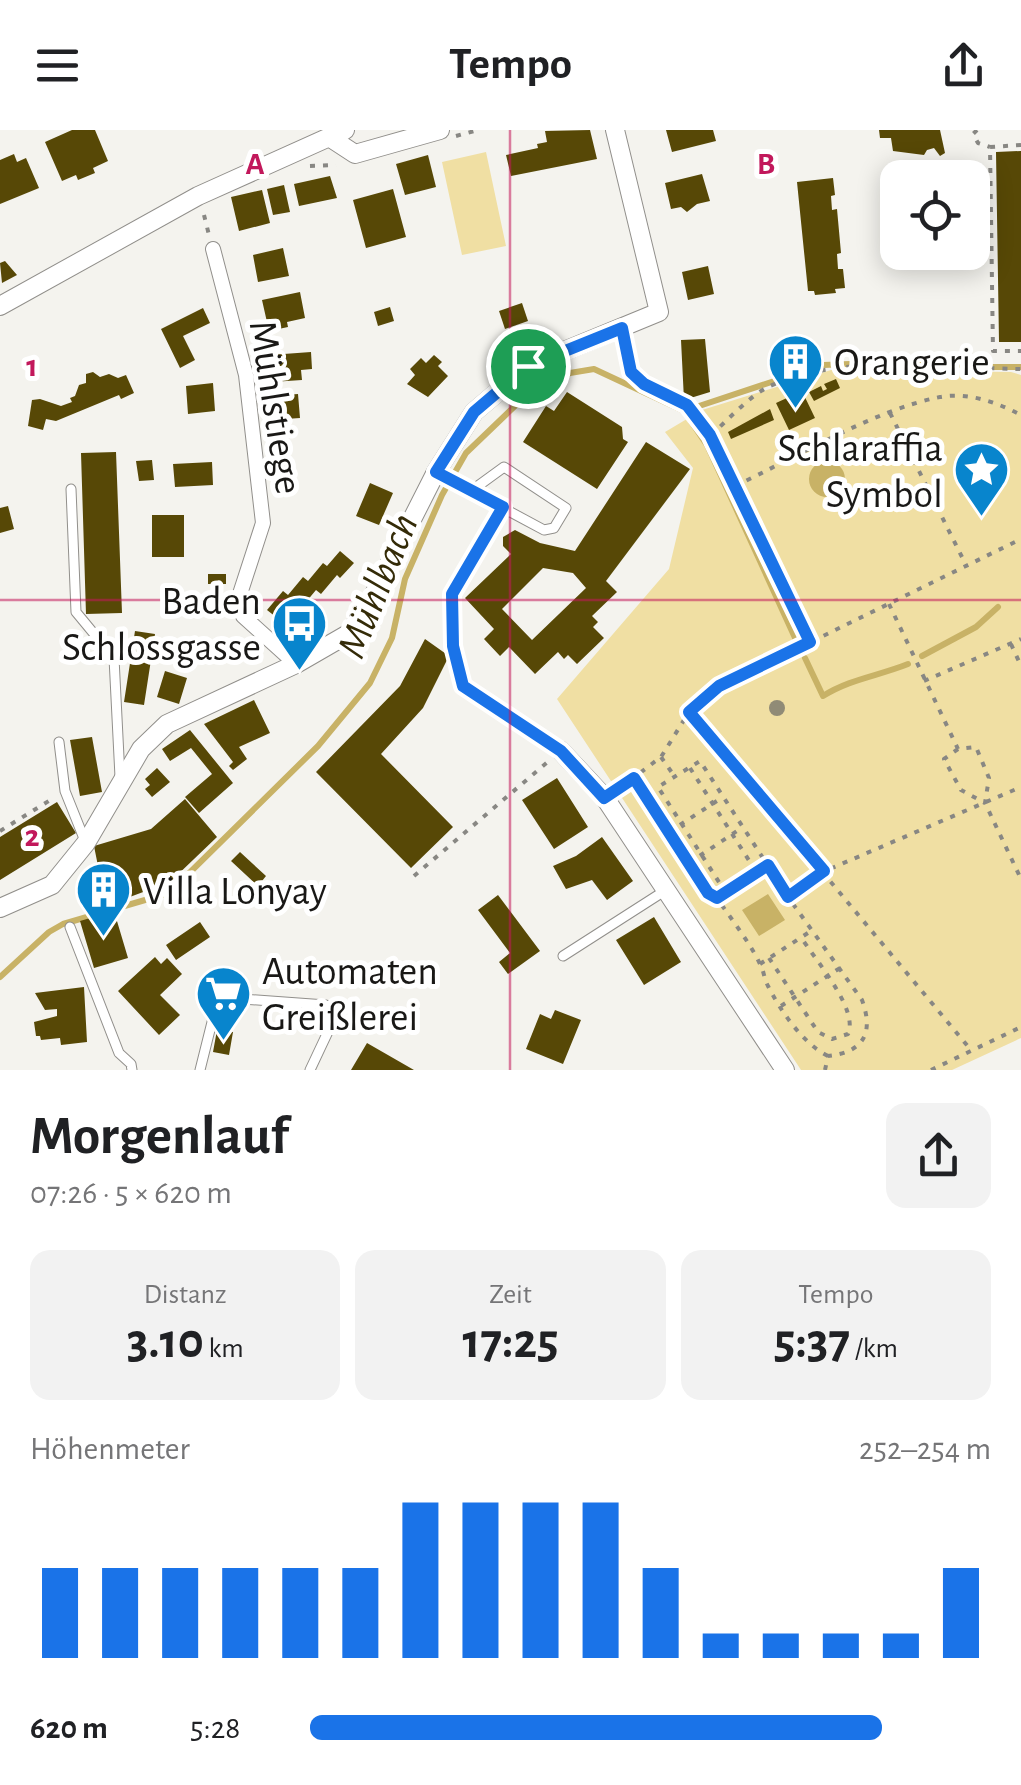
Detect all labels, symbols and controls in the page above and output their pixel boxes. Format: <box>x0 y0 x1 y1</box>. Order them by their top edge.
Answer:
icon: menu <box>30 38 85 93</box>
icon: share <box>936 38 991 93</box>
text: Tempo <box>449 42 572 87</box>
text: A <box>245 148 265 180</box>
text: B <box>757 148 775 180</box>
map controls <box>880 160 990 270</box>
button: locate <box>880 160 990 270</box>
street label: Mühlstiege <box>242 318 308 497</box>
pin <box>486 324 571 409</box>
building icon: Orangerie <box>765 331 825 410</box>
icon: arrive <box>501 339 556 394</box>
place label: Orangerie <box>834 343 990 383</box>
text: 1 <box>26 350 38 382</box>
place label: Schlaraffia Symbol <box>777 429 943 515</box>
place icon: Schlaraffia Symbol <box>952 440 1012 519</box>
water label: Mühlbach <box>330 508 426 664</box>
place label: Baden Schlossgasse <box>62 582 261 668</box>
bus stop icon: Baden Schlossgasse <box>270 593 330 672</box>
text: 2 <box>24 820 40 852</box>
building icon: Villa Lonyay <box>74 860 134 939</box>
place label: Villa Lonyay <box>143 872 327 912</box>
place label: Automaten Greißlerei <box>262 952 438 1038</box>
supermarket icon: Automaten Greißlerei <box>193 963 253 1042</box>
button: share <box>886 1103 991 1208</box>
text: Morgenlauf <box>30 1109 288 1164</box>
text: 07:26 · 5 × 620 m <box>30 1177 232 1209</box>
text: Distanz <box>144 1281 227 1309</box>
text: Zeit <box>489 1281 532 1309</box>
text: Tempo <box>798 1281 873 1309</box>
text: 3.10 <box>127 1317 204 1367</box>
text: 17:25 <box>462 1317 559 1367</box>
text: 5:37 <box>774 1317 850 1367</box>
text: km <box>204 1335 244 1363</box>
text: /km <box>850 1335 898 1363</box>
text: Höhenmeter <box>30 1433 190 1465</box>
text: 252–254 m <box>859 1433 991 1465</box>
text: 620 m <box>30 1712 108 1744</box>
text: 5:28 <box>190 1712 240 1744</box>

